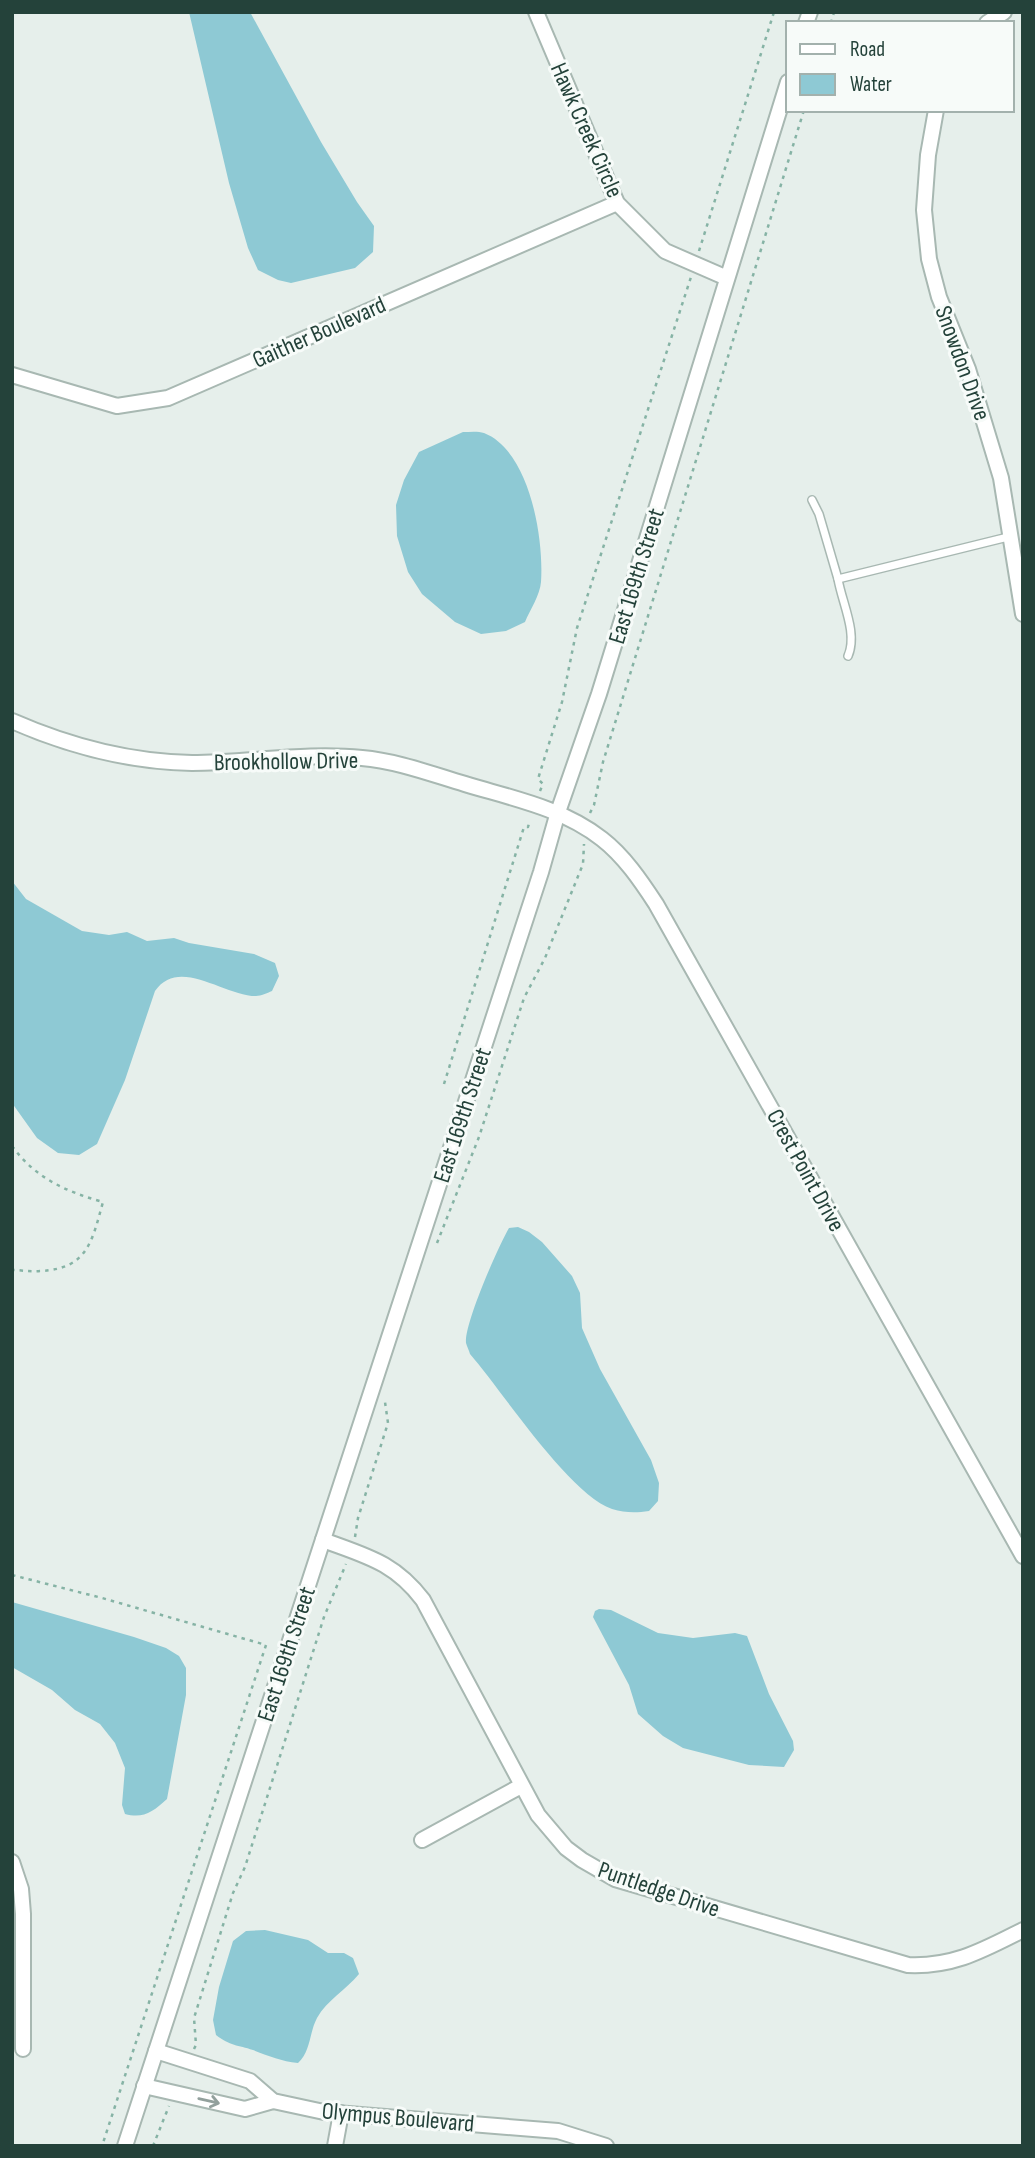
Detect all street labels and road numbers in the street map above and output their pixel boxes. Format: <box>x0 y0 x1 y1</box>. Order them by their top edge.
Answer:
street label: Hawk Creek Circle <box>544 58 629 202</box>
street label: Gaither Boulevard <box>248 290 390 375</box>
street label: Snowdon Drive <box>928 302 997 424</box>
street label: East 169th Street <box>602 505 671 647</box>
street label: Brookhollow Drive <box>214 746 358 777</box>
street label: East 169th Street <box>427 1044 498 1186</box>
street label: Crest Point Drive <box>760 1104 851 1237</box>
street label: East 169th Street <box>251 1583 322 1725</box>
street label: Puntledge Drive <box>594 1855 724 1924</box>
street label: Olympus Boulevard <box>321 2096 475 2139</box>

